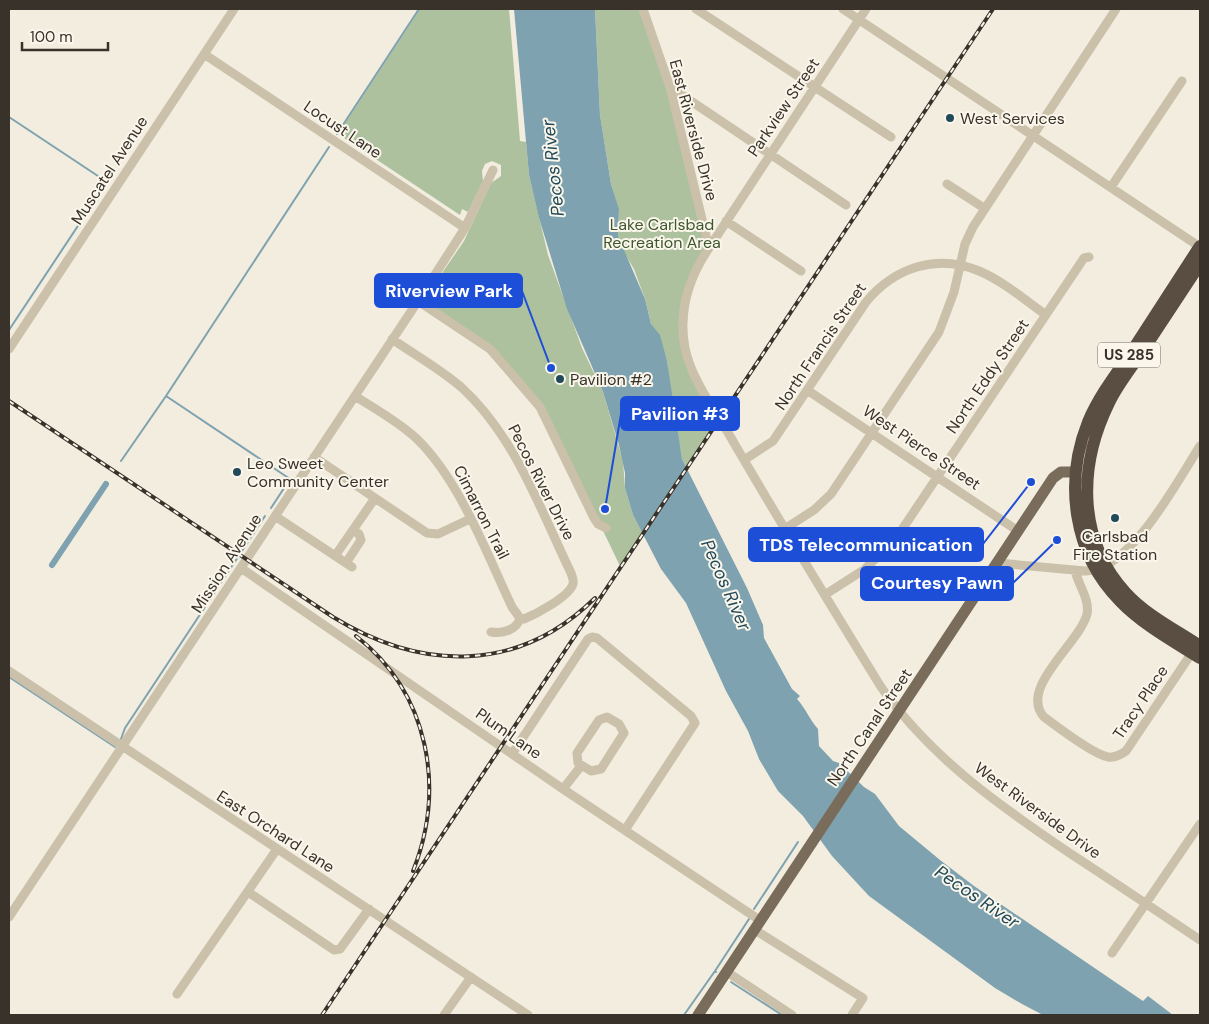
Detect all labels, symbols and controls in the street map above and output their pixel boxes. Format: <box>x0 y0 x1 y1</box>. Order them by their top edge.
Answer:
scale bar <box>22 20 109 52</box>
text: 100 m <box>30 27 73 47</box>
street label: Parkview Street <box>743 54 824 161</box>
street label: East Riverside Drive <box>665 57 722 203</box>
street label: Locust Lane <box>300 96 386 163</box>
place label: West Services <box>960 108 1065 129</box>
street label: Muscatel Avenue <box>66 112 152 229</box>
marker: West Services <box>944 112 956 124</box>
water label: Pecos River <box>536 117 570 218</box>
park label: Lake Carlsbad Recreation Area <box>603 214 721 253</box>
callout: Riverview Park <box>375 274 522 307</box>
text: Riverview Park <box>385 279 513 303</box>
street label: North Francis Street <box>770 279 871 414</box>
street label: North Eddy Street <box>941 315 1034 438</box>
road number: US 285 <box>1098 342 1160 368</box>
place label: Pavilion #2 <box>570 369 652 390</box>
marker: Pavilion #2 <box>554 373 566 385</box>
callout: Pavilion #3 <box>621 397 739 430</box>
street label: West Pierce Street <box>859 400 985 495</box>
text: Pavilion #3 <box>631 402 729 426</box>
street label: Pecos River Drive <box>503 421 580 544</box>
place label: Leo Sweet Community Center <box>247 453 389 492</box>
street label: Cimarron Trail <box>449 462 514 563</box>
marker: Leo Sweet Community Center <box>231 466 243 478</box>
street label: Mission Avenue <box>186 510 266 617</box>
marker: Carlsbad Fire Station <box>1109 512 1121 524</box>
place label: Carlsbad Fire Station <box>1073 526 1157 565</box>
callout: TDS Telecommunication <box>749 528 983 561</box>
text: TDS Telecommunication <box>759 533 973 557</box>
water label: Pecos River <box>695 536 757 635</box>
callout: Courtesy Pawn <box>861 567 1013 600</box>
text: Courtesy Pawn <box>871 571 1003 595</box>
street label: Tracy Place <box>1108 661 1173 743</box>
street label: North Canal Street <box>822 664 917 790</box>
street label: Plum Lane <box>472 703 546 764</box>
street label: West Riverside Drive <box>970 757 1105 863</box>
street label: East Orchard Lane <box>213 785 339 877</box>
water label: Pecos River <box>930 860 1025 935</box>

